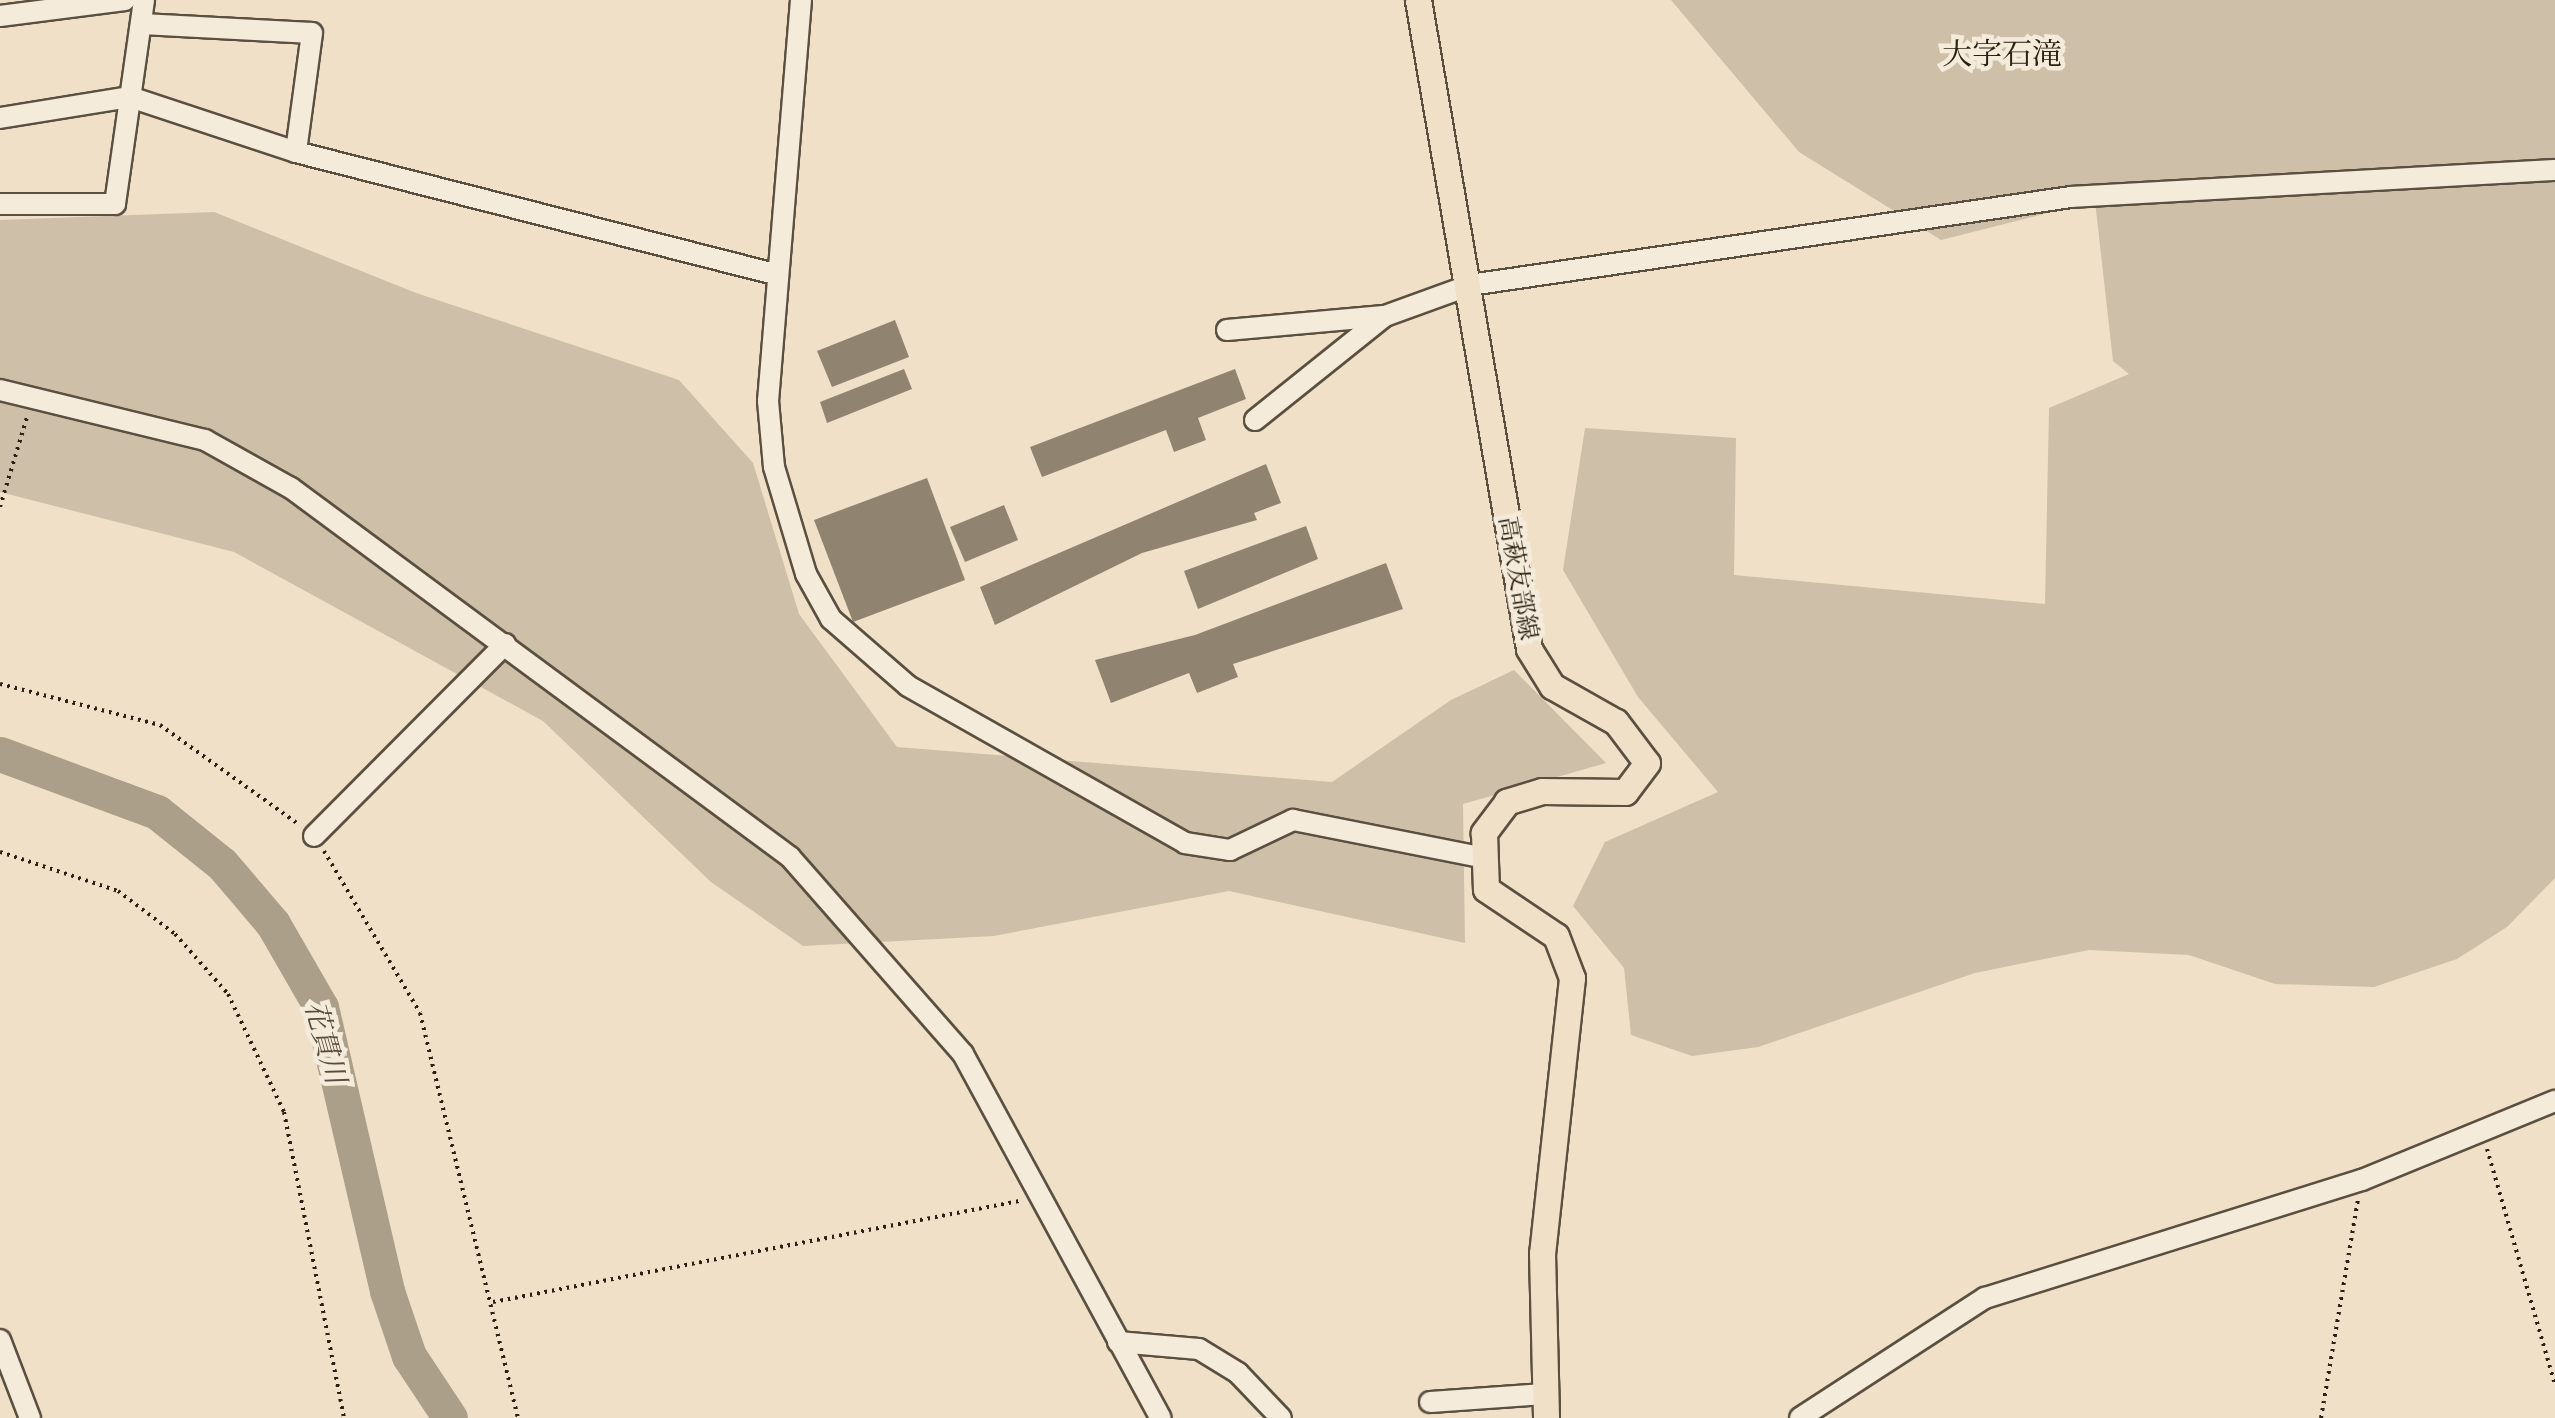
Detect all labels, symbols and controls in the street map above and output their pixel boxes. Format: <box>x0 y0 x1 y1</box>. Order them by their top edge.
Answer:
district label: 大字石滝 <box>1942 36 2062 72</box>
street label: 高萩友部線 <box>1492 514 1544 642</box>
water label: 花貫川 <box>298 997 354 1087</box>

